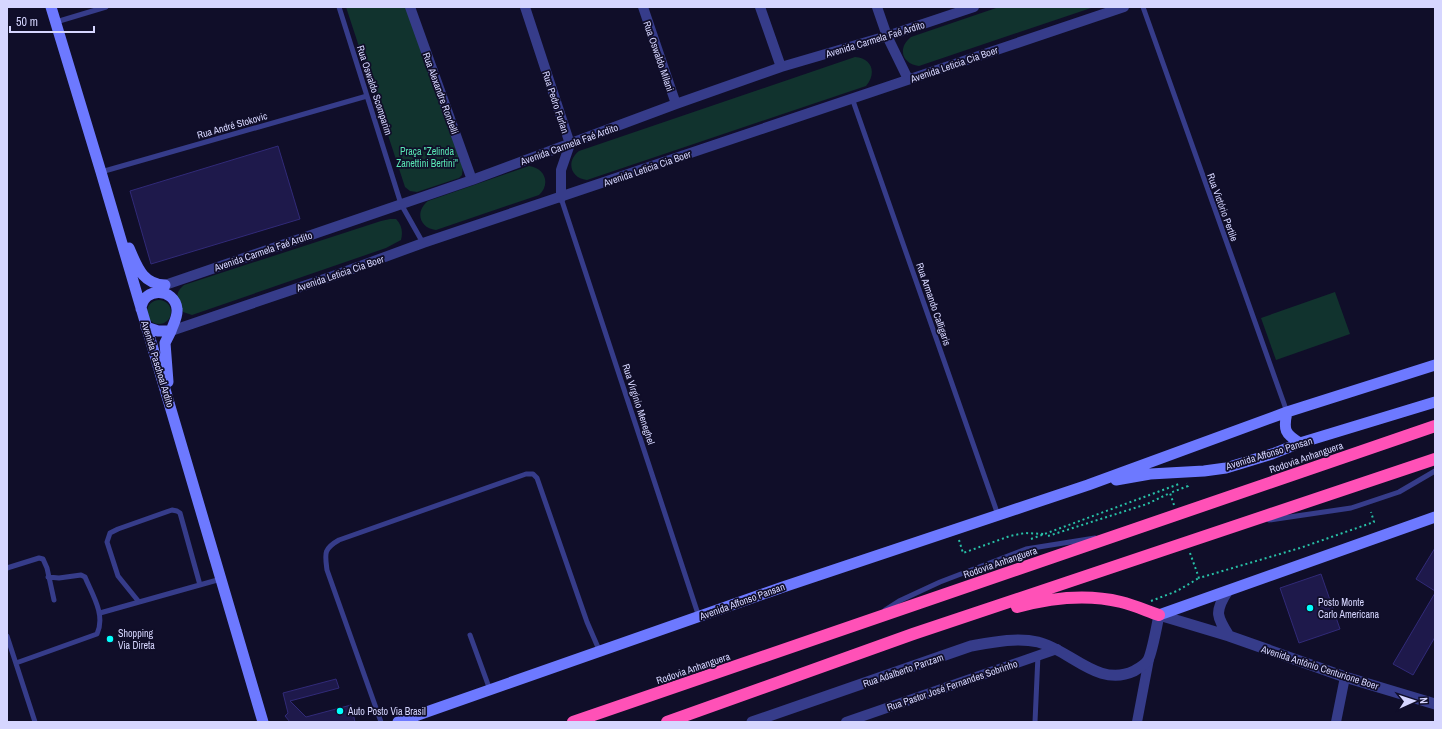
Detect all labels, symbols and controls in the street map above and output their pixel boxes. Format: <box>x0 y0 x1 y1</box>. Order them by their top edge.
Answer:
scale bar <box>10 8 94 34</box>
text: 50 m <box>16 14 38 30</box>
street label: Avenida Carmela Faé Ardito <box>823 18 927 61</box>
street label: Rua Oswaldo Milani <box>640 19 677 93</box>
street label: Avenida Leticia Cia Boer <box>908 43 1000 86</box>
street label: Rua Oswaldo Scomparim <box>354 44 395 137</box>
street label: Rua Alexandre Rondelli <box>420 50 461 136</box>
street label: Rua Pedro Furlan <box>539 69 572 135</box>
street label: Rua André Stokovic <box>196 109 269 142</box>
street label: Avenida Carmela Faé Ardito <box>518 121 620 169</box>
park label: Praça "Zelinda Zanettini Bertini" <box>396 145 458 170</box>
street label: Avenida Leticia Cia Boer <box>601 147 693 190</box>
street label: Rua Victório Pertile <box>1204 171 1241 243</box>
street label: Avenida Carmela Faé Ardito <box>211 228 314 275</box>
street label: Avenida Leticia Cia Boer <box>294 252 386 295</box>
street label: Rua Armando Calligaris <box>913 261 954 347</box>
street label: Avenida Paschoal Ardito <box>138 318 177 409</box>
street label: Rua Virginio Meneghel <box>619 362 658 446</box>
street label: Avenida Affonso Pansan <box>1223 434 1314 473</box>
street label: Rodovia Anhanguera <box>1268 439 1345 476</box>
street label: Rodovia Anhanguera <box>962 544 1039 581</box>
street label: Avenida Affonso Pansan <box>697 580 786 623</box>
place label: Posto Monte Carlo Americana <box>1318 596 1380 621</box>
marker: Posto Monte Carlo Americana <box>1305 603 1315 613</box>
place label: Shopping Via Direta <box>118 627 155 652</box>
marker: Shopping Via Direta <box>105 634 115 644</box>
street label: Avenida Antônio Centurione Boer <box>1259 642 1380 693</box>
street label: Rodovia Anhanguera <box>655 650 732 687</box>
street label: Rua Adalberto Panzam <box>861 651 945 690</box>
street label: Rua Pastor José Fernandes Sobrinho <box>885 657 1020 714</box>
north arrow <box>1394 681 1434 721</box>
text: N <box>1417 697 1431 704</box>
place label: Auto Posto Via Brasil <box>347 705 426 718</box>
marker: Auto Posto Via Brasil <box>335 706 345 716</box>

